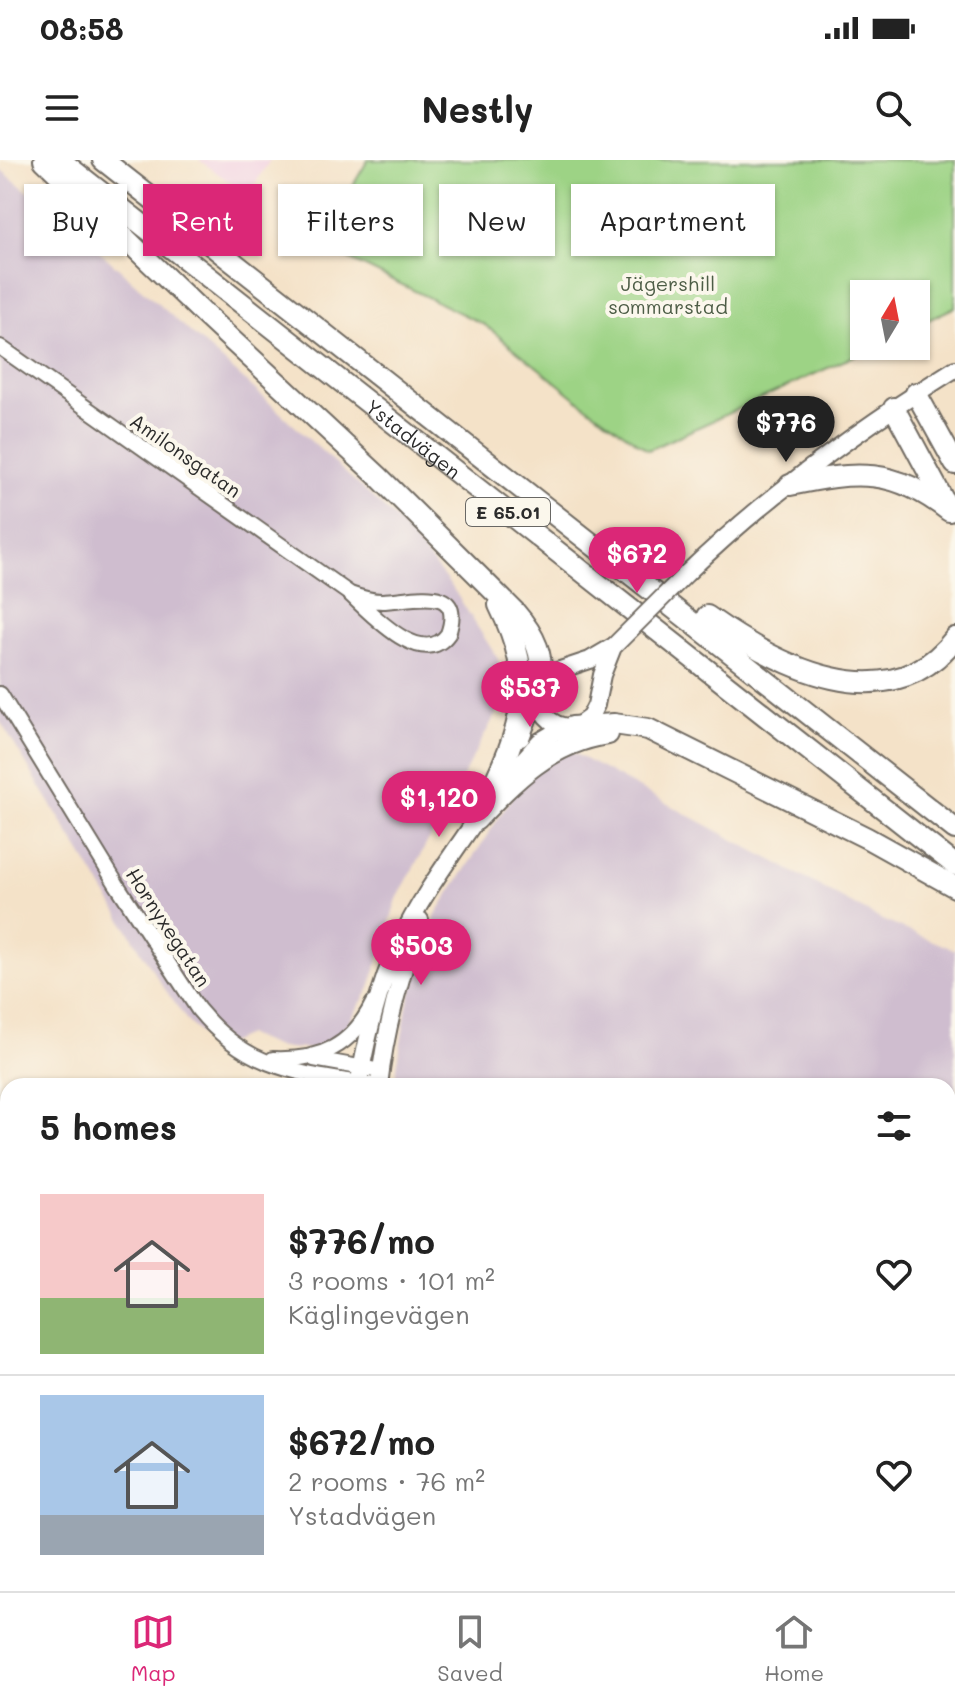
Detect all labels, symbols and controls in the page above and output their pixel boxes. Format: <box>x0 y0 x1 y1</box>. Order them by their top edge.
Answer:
text: 08:58 <box>40 8 124 48</box>
text: Nestly <box>421 85 534 132</box>
icon: menu <box>40 86 84 130</box>
icon: search <box>871 86 915 130</box>
chip: Buy <box>24 184 127 256</box>
chip: Rent <box>143 184 262 256</box>
chip: Filters <box>278 184 423 256</box>
chip: New <box>439 184 555 256</box>
chip: Apartment <box>571 184 775 256</box>
park label: Jägershill sommarstad <box>608 270 728 319</box>
north arrow <box>850 280 930 360</box>
map controls <box>850 280 930 360</box>
street label: Ystadvägen <box>361 393 466 484</box>
pin: $776 <box>739 396 833 464</box>
text: $776 <box>756 405 816 439</box>
street label: Amilonsgatan <box>125 407 247 503</box>
road number: E 65.01 <box>466 498 550 526</box>
pin: $672 <box>590 527 684 595</box>
text: $672 <box>607 536 667 570</box>
pin: $537 <box>483 661 577 729</box>
text: $537 <box>499 670 561 704</box>
pin: $1,120 <box>374 771 504 839</box>
text: $1,120 <box>400 780 478 814</box>
street label: Hornyxegatan <box>121 863 217 991</box>
pin: $503 <box>374 919 468 987</box>
text: $503 <box>389 928 453 962</box>
text: 5 homes <box>40 1104 177 1149</box>
icon: filters <box>872 1104 916 1148</box>
text: $776/mo <box>288 1218 435 1263</box>
icon: home <box>104 1226 200 1322</box>
icon: heart <box>872 1252 916 1296</box>
text: 3 rooms · 101 m² <box>288 1263 495 1297</box>
text: Käglingevägen <box>288 1297 470 1331</box>
text: $672/mo <box>288 1419 435 1464</box>
icon: home <box>104 1427 200 1523</box>
icon: heart <box>872 1453 916 1497</box>
text: 2 rooms · 76 m² <box>288 1464 485 1498</box>
text: Ystadvägen <box>288 1498 436 1532</box>
tab: Map <box>131 1610 176 1687</box>
tab: Saved <box>437 1610 503 1687</box>
tab: Home <box>764 1610 824 1687</box>

